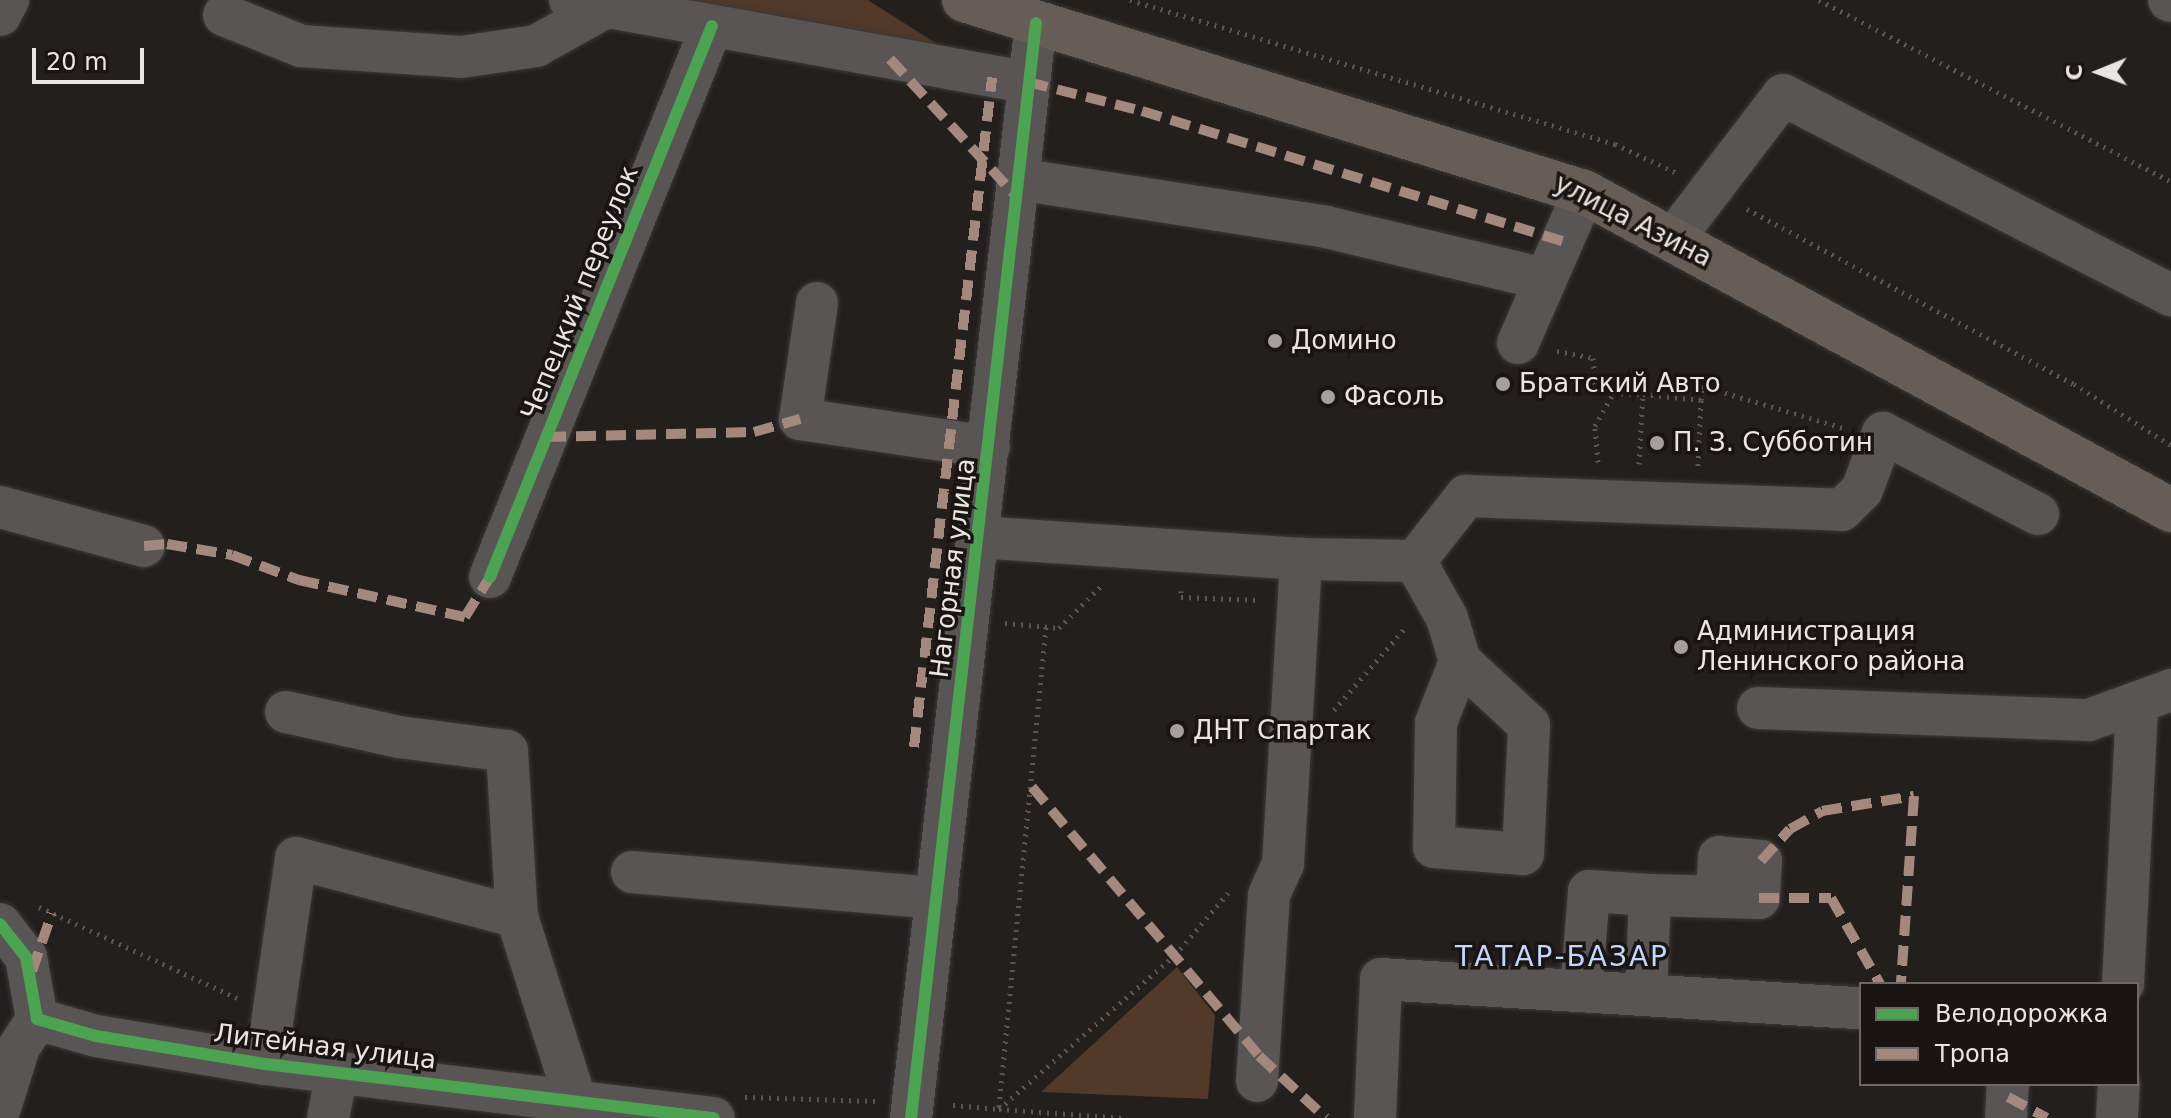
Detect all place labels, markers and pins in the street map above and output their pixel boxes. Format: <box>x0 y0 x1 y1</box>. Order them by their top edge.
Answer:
place label: Домино <box>1291 325 1397 357</box>
marker: Домино <box>1266 332 1284 350</box>
place label: Братский Авто <box>1519 368 1721 400</box>
marker: Братский Авто <box>1494 375 1512 393</box>
place label: Фасоль <box>1344 381 1444 413</box>
marker: Фасоль <box>1319 388 1337 406</box>
place label: П. З. Субботин <box>1673 427 1873 459</box>
marker: П. З. Субботин <box>1648 434 1666 452</box>
place label: Администрация Ленинского района <box>1697 616 1965 678</box>
marker: Администрация Ленинского района <box>1672 638 1690 656</box>
place label: ДНТ Спартак <box>1193 715 1371 747</box>
marker: ДНТ Спартак <box>1168 722 1186 740</box>

